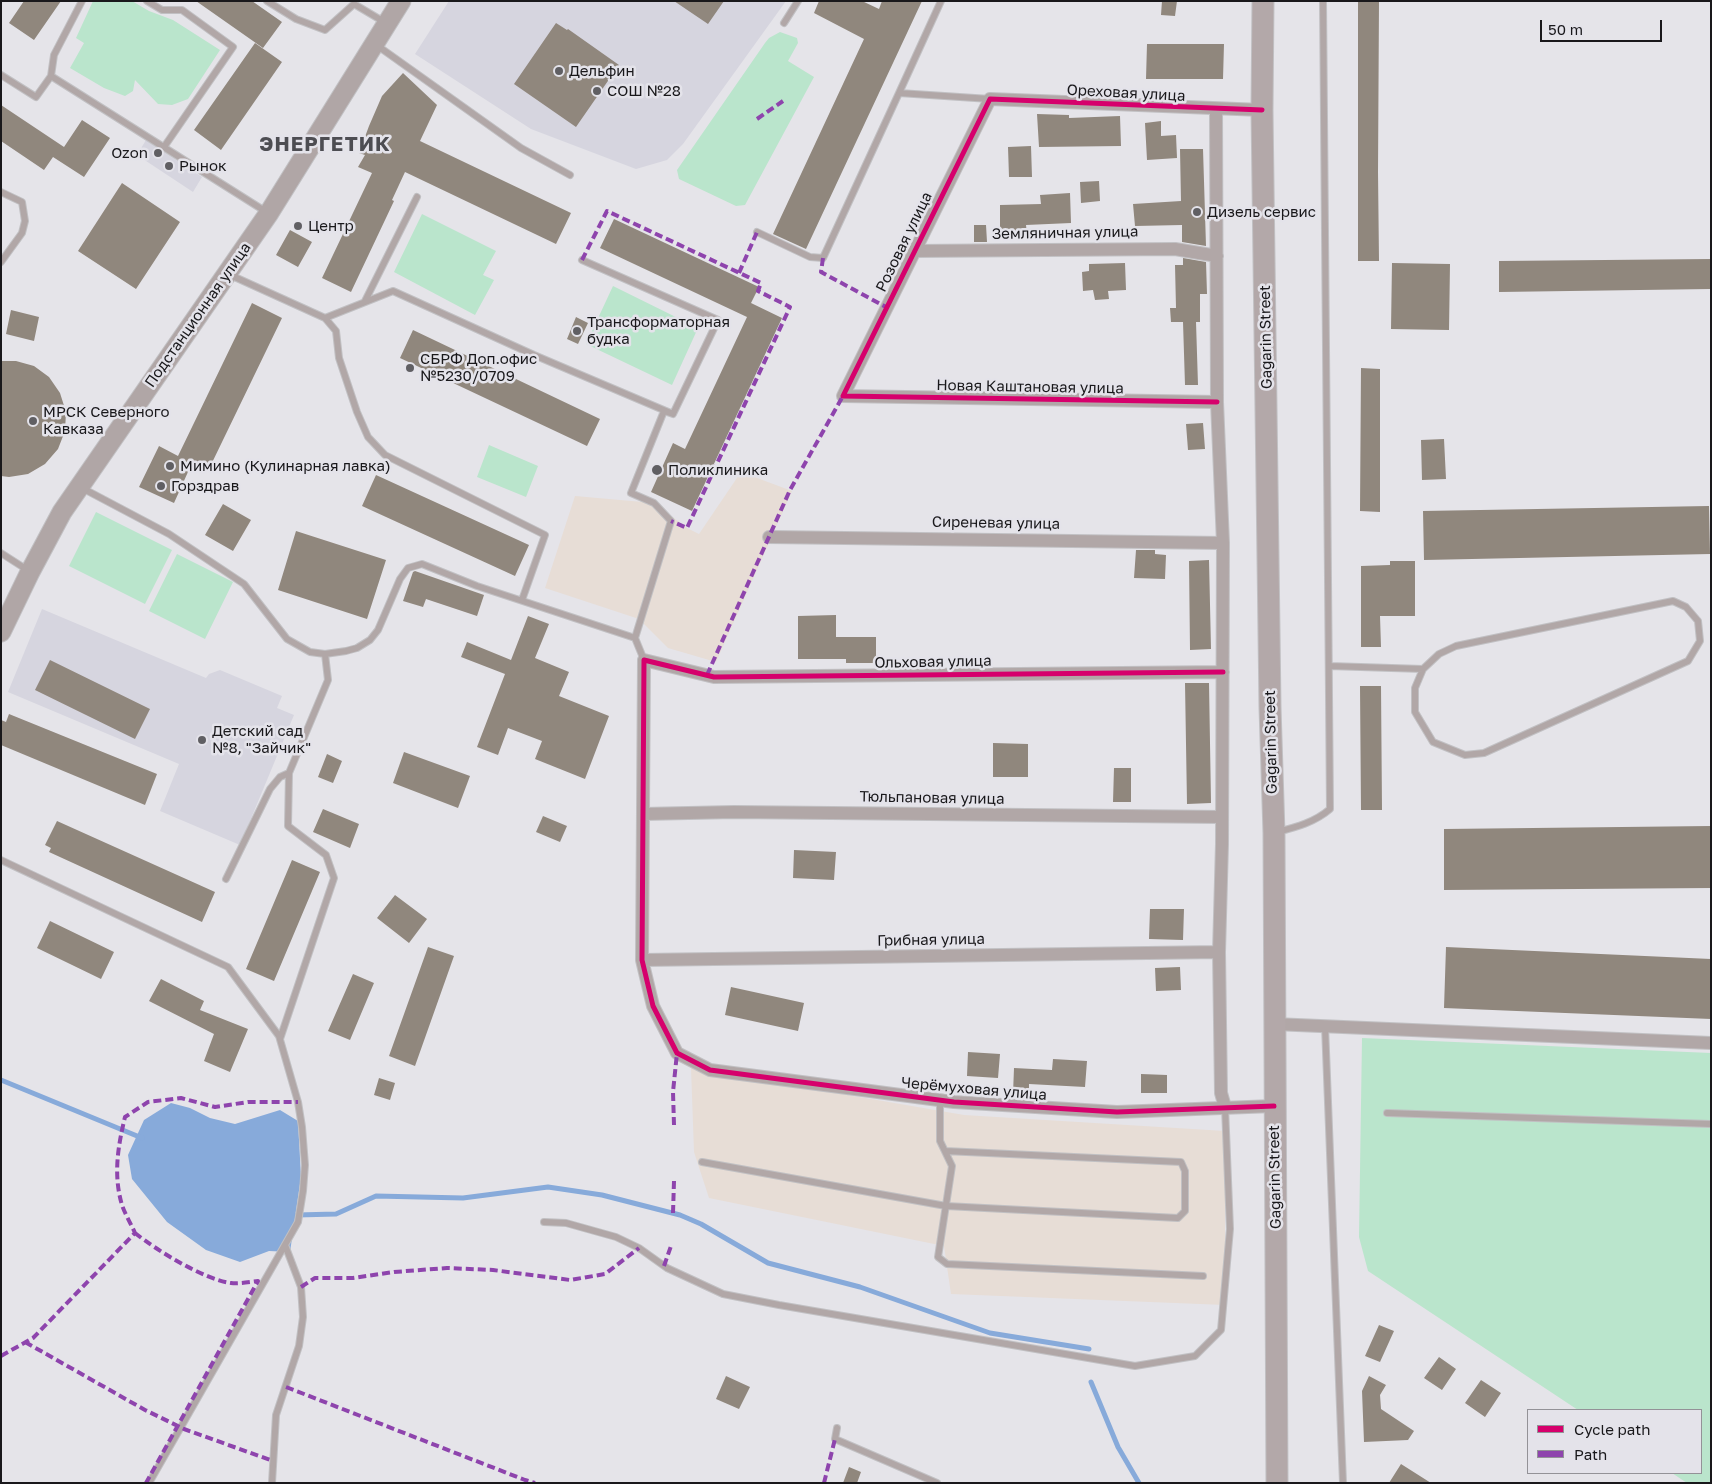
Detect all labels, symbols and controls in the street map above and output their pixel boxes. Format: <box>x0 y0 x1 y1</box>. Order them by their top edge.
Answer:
scale bar <box>1542 10 1664 42</box>
text: 50 m <box>1548 20 1583 38</box>
place label: Дельфин <box>569 62 635 80</box>
marker: Дельфин <box>553 65 565 77</box>
street label: Ореховая улица <box>1066 81 1186 105</box>
place label: СОШ №28 <box>607 82 681 100</box>
marker: СОШ №28 <box>591 85 603 97</box>
district label: ЭНЕРГЕТИК <box>258 133 392 157</box>
place label: Ozon <box>111 144 148 162</box>
marker: Ozon <box>152 147 164 159</box>
place label: Рынок <box>179 157 227 175</box>
marker: Рынок <box>163 160 175 172</box>
street label: Розовая улица <box>872 189 936 295</box>
place label: Дизель сервис <box>1207 203 1316 221</box>
marker: Дизель сервис <box>1191 206 1203 218</box>
place label: Центр <box>308 217 354 235</box>
marker: Центр <box>292 220 304 232</box>
street label: Земляничная улица <box>991 223 1139 243</box>
street label: Подстанционная улица <box>141 239 255 391</box>
street label: Gagarin Street <box>1256 285 1276 389</box>
place label: Трансформаторная будка <box>587 313 730 348</box>
marker: Трансформаторная будка <box>571 325 583 337</box>
place label: СБРФ Доп.офис №5230/0709 <box>420 350 537 385</box>
marker: СБРФ Доп.офис №5230/0709 <box>404 362 416 374</box>
street label: Новая Каштановая улица <box>936 376 1124 398</box>
place label: МРСК Северного Кавказа <box>43 403 169 438</box>
marker: МРСК Северного Кавказа <box>27 415 39 427</box>
place label: Мимино (Кулинарная лавка) <box>180 457 391 475</box>
marker: Мимино (Кулинарная лавка) <box>164 460 176 472</box>
place label: Поликлиника <box>668 461 768 479</box>
marker: Поликлиника <box>650 463 664 477</box>
place label: Горздрав <box>171 477 239 495</box>
marker: Горздрав <box>155 480 167 492</box>
street label: Сиреневая улица <box>932 513 1060 533</box>
street label: Ольховая улица <box>874 652 992 672</box>
street label: Gagarin Street <box>1261 690 1281 794</box>
place label: Детский сад №8, "Зайчик" <box>212 722 311 757</box>
marker: Детский сад №8, "Зайчик" <box>196 734 208 746</box>
street label: Тюльпановая улица <box>859 788 1005 808</box>
street label: Грибная улица <box>877 930 985 950</box>
street label: Черёмуховая улица <box>900 1074 1048 1104</box>
street label: Gagarin Street <box>1265 1125 1285 1229</box>
legend <box>1527 1409 1702 1474</box>
text: Cycle path <box>1574 1420 1650 1438</box>
text: Path <box>1574 1445 1607 1463</box>

